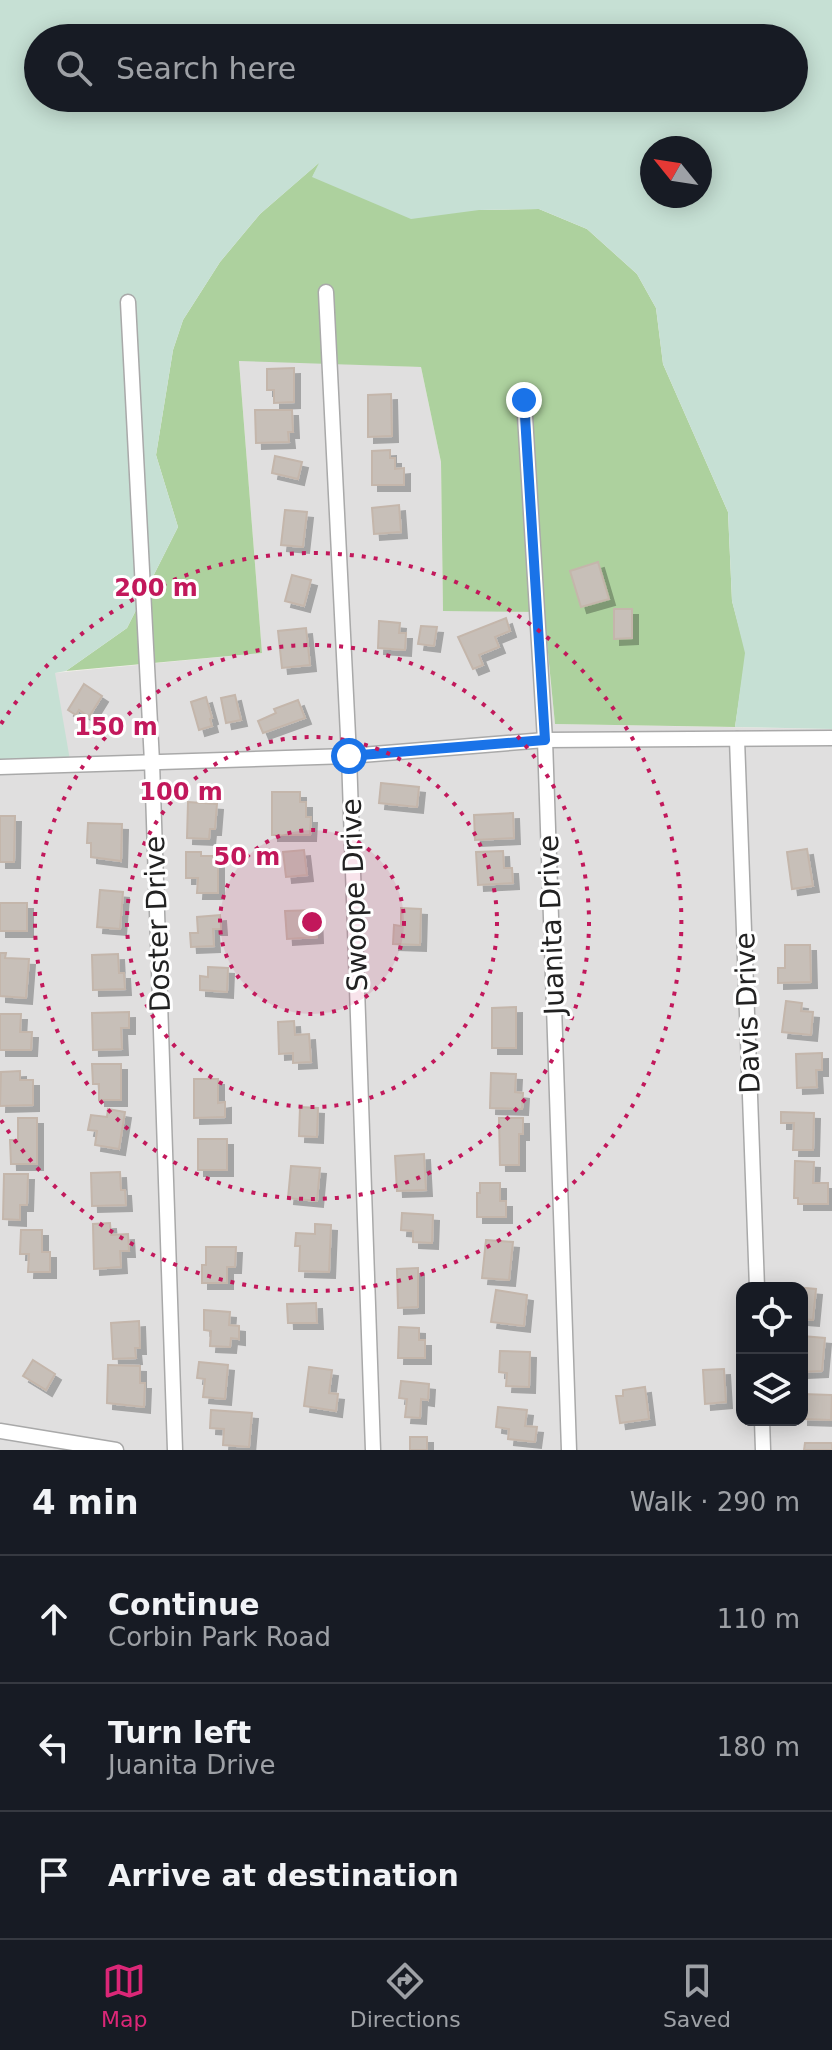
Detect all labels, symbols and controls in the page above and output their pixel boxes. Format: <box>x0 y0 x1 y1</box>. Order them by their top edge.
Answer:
search box <box>24 24 808 112</box>
icon: search <box>52 46 96 90</box>
text: Search here <box>116 51 296 86</box>
north arrow <box>640 136 712 208</box>
route end <box>506 382 542 418</box>
text: 200 m <box>114 574 198 602</box>
text: 150 m <box>74 713 158 741</box>
route start <box>331 738 367 774</box>
text: 100 m <box>139 778 223 806</box>
street label: Swoope Drive <box>335 798 374 992</box>
street label: Juanita Drive <box>532 834 571 1018</box>
street label: Doster Drive <box>138 835 177 1013</box>
text: 50 m <box>214 843 280 871</box>
centre of rings <box>298 908 326 936</box>
street label: Davis Drive <box>728 932 767 1094</box>
map controls <box>736 1282 808 1426</box>
button: locate <box>736 1282 808 1354</box>
button: layers <box>736 1354 808 1426</box>
text: 4 min <box>32 1482 139 1522</box>
text: Walk · 290 m <box>630 1487 800 1517</box>
text: Continue <box>108 1587 260 1622</box>
icon: ahead <box>32 1597 76 1641</box>
text: 110 m <box>717 1604 800 1634</box>
text: Corbin Park Road <box>108 1622 331 1652</box>
text: Turn left <box>108 1715 251 1750</box>
icon: left <box>32 1725 76 1769</box>
text: 180 m <box>717 1732 800 1762</box>
text: Juanita Drive <box>108 1750 276 1780</box>
icon: arrive <box>32 1853 76 1897</box>
text: Arrive at destination <box>108 1858 459 1893</box>
tab: Map <box>101 1959 148 2032</box>
tab: Directions <box>350 1959 461 2032</box>
tab: Saved <box>663 1959 731 2032</box>

